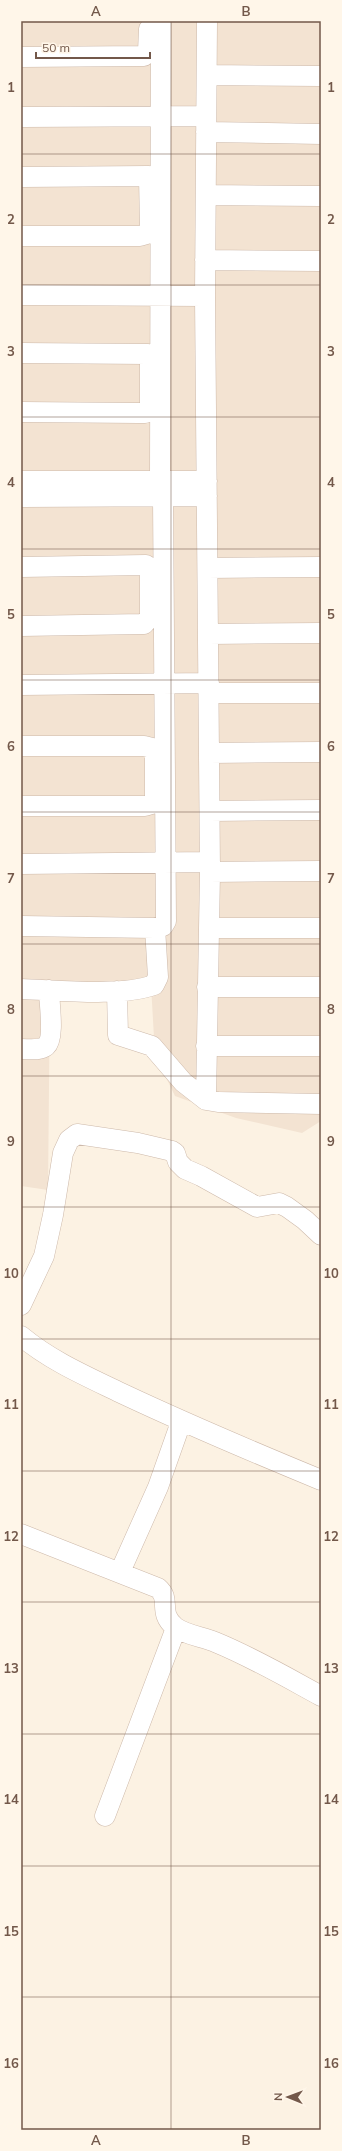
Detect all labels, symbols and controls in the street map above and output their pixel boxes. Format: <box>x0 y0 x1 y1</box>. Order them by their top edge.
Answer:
text: A <box>91 3 101 19</box>
text: B <box>242 3 251 19</box>
scale bar <box>36 34 150 60</box>
text: 50 m <box>42 40 70 55</box>
text: 1 <box>7 79 15 95</box>
text: 1 <box>327 79 335 95</box>
text: 2 <box>7 211 15 227</box>
text: 2 <box>327 211 335 227</box>
text: 3 <box>7 343 15 359</box>
text: 3 <box>327 343 335 359</box>
text: 4 <box>7 474 15 490</box>
text: 4 <box>327 474 335 490</box>
text: 5 <box>7 606 15 622</box>
text: 5 <box>327 606 335 622</box>
text: 6 <box>7 738 15 754</box>
text: 6 <box>327 738 335 754</box>
text: 7 <box>7 870 15 886</box>
text: 7 <box>327 870 335 886</box>
text: 8 <box>7 1001 15 1017</box>
text: 8 <box>327 1001 335 1017</box>
text: 9 <box>7 1133 15 1149</box>
text: 9 <box>327 1133 335 1149</box>
text: 10 <box>3 1265 19 1281</box>
text: 10 <box>323 1265 339 1281</box>
text: 11 <box>3 1396 19 1412</box>
text: 11 <box>323 1396 339 1412</box>
text: 12 <box>3 1528 19 1544</box>
text: 12 <box>323 1528 339 1544</box>
text: 13 <box>3 1660 19 1676</box>
text: 13 <box>323 1660 339 1676</box>
text: 14 <box>3 1791 19 1807</box>
text: 14 <box>323 1791 339 1807</box>
text: 15 <box>3 1923 19 1939</box>
text: 15 <box>323 1923 339 1939</box>
text: 16 <box>3 2055 19 2071</box>
text: 16 <box>323 2055 339 2071</box>
north arrow <box>268 2077 308 2117</box>
text: N <box>271 2093 285 2101</box>
text: A <box>91 2132 101 2148</box>
text: B <box>242 2132 251 2148</box>

